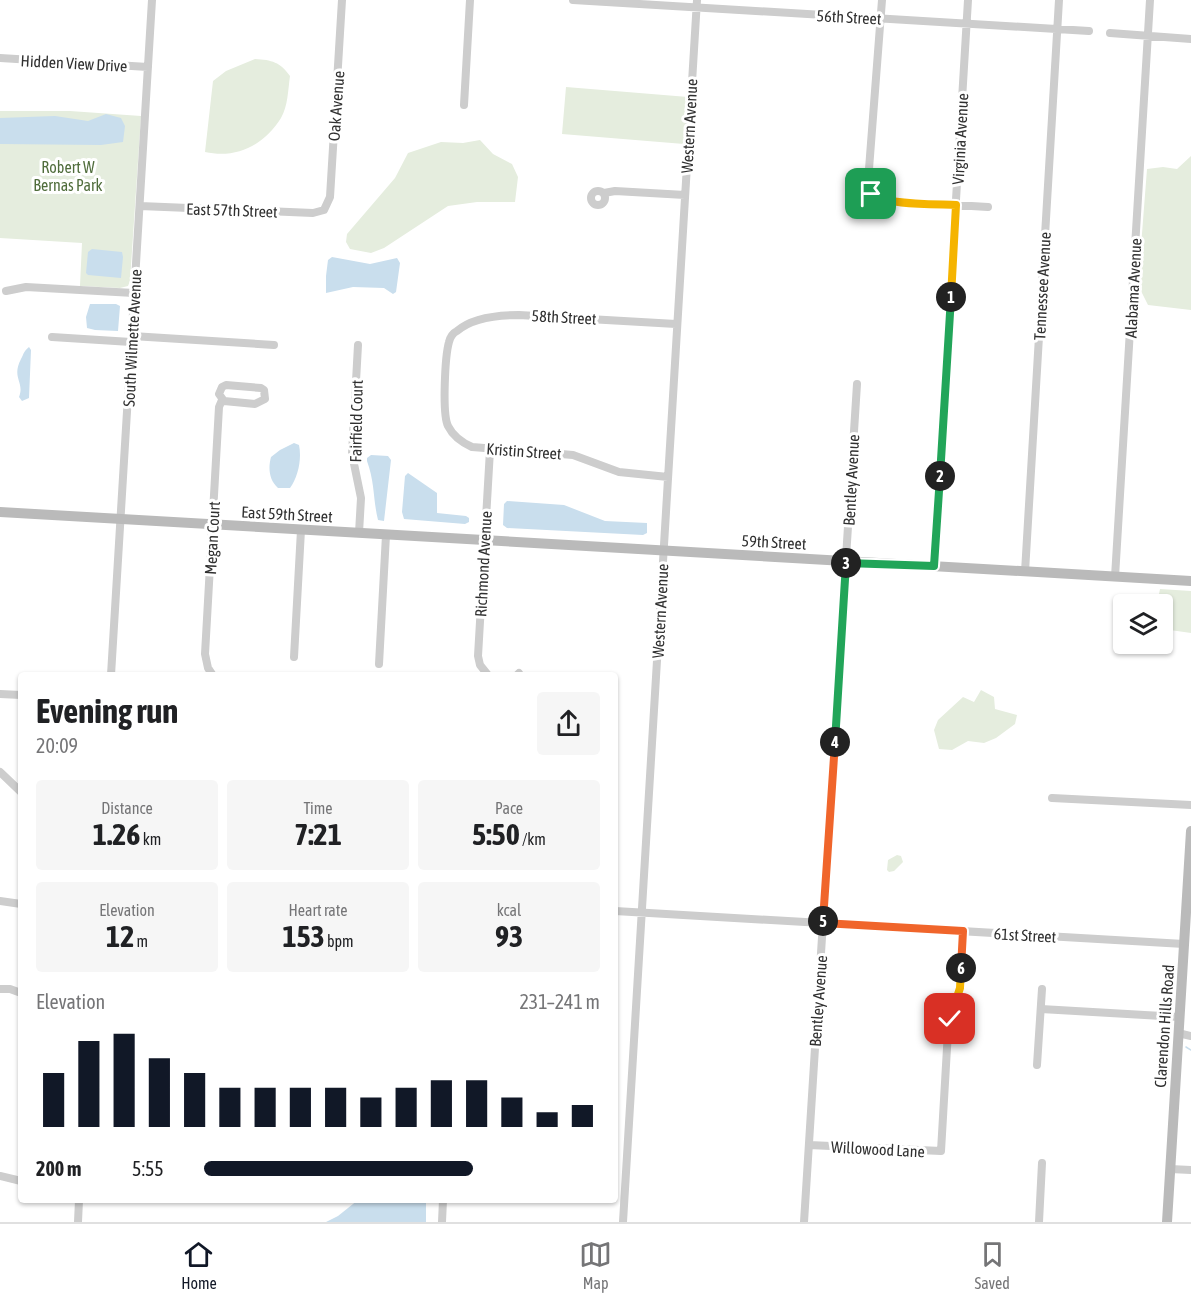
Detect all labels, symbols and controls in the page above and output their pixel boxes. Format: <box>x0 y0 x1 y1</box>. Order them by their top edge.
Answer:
street label: 56th Street <box>816 6 882 28</box>
street label: Hidden View Drive <box>20 51 128 75</box>
street label: Oak Avenue <box>325 70 347 142</box>
street label: Western Avenue <box>678 78 700 174</box>
street label: Virginia Avenue <box>949 93 972 185</box>
park label: Robert W Bernas Park <box>33 158 103 194</box>
pin <box>845 168 896 219</box>
icon: arrive <box>854 177 887 210</box>
street label: East 57th Street <box>186 199 278 221</box>
street label: Tennessee Avenue <box>1030 231 1054 341</box>
street label: Alabama Avenue <box>1121 238 1145 338</box>
street label: South Wilmette Avenue <box>119 269 145 407</box>
pin: 1 <box>936 282 966 312</box>
text: 1 <box>947 288 955 306</box>
street label: 58th Street <box>531 306 597 328</box>
street label: Fairfield Court <box>346 379 366 462</box>
street label: Bentley Avenue <box>840 434 863 526</box>
street label: Kristin Street <box>486 439 563 463</box>
pin: 2 <box>925 461 955 491</box>
text: 2 <box>936 467 944 485</box>
street label: Megan Court <box>201 500 224 575</box>
street label: East 59th Street <box>241 503 333 525</box>
street label: Richmond Avenue <box>471 510 495 618</box>
street label: 59th Street <box>741 531 807 553</box>
pin: 3 <box>831 548 861 578</box>
text: 3 <box>842 554 850 572</box>
street label: Western Avenue <box>649 563 671 659</box>
map controls <box>1113 594 1173 654</box>
button: layers <box>1113 594 1173 654</box>
text: Evening run <box>36 692 178 730</box>
button: share <box>537 692 600 755</box>
pin: 4 <box>820 727 850 757</box>
text: 4 <box>831 733 839 751</box>
text: 20:09 <box>36 734 78 757</box>
text: Distance <box>101 799 153 817</box>
text: Time <box>303 799 333 817</box>
text: Pace <box>495 799 523 817</box>
text: 1.26 <box>93 817 140 851</box>
text: 7:21 <box>294 817 342 851</box>
text: 5:50 <box>472 817 520 851</box>
text: km <box>140 830 161 848</box>
text: /km <box>520 830 546 848</box>
text: Elevation <box>99 901 155 919</box>
text: Heart rate <box>289 901 347 919</box>
text: kcal <box>497 901 521 919</box>
pin: 5 <box>808 906 838 936</box>
text: 5 <box>819 912 827 930</box>
text: 12 <box>106 919 134 953</box>
text: 153 <box>282 919 325 953</box>
text: 93 <box>495 919 523 953</box>
street label: 61st Street <box>993 924 1057 946</box>
text: m <box>134 932 148 950</box>
text: bpm <box>325 932 354 950</box>
pin: 6 <box>946 953 976 983</box>
street label: Bentley Avenue <box>806 955 831 1047</box>
text: 6 <box>957 959 965 977</box>
street label: Clarendon Hills Road <box>1151 964 1177 1088</box>
text: Elevation <box>36 990 105 1013</box>
text: 231–241 m <box>519 990 600 1013</box>
pin <box>924 993 975 1044</box>
icon: check <box>933 1002 966 1035</box>
street label: Willowood Lane <box>831 1138 925 1160</box>
text: 200 m <box>36 1157 81 1180</box>
text: 5:55 <box>132 1157 164 1180</box>
tab: Home <box>181 1238 217 1292</box>
tab: Map <box>579 1238 612 1292</box>
tab: Saved <box>974 1238 1010 1292</box>

